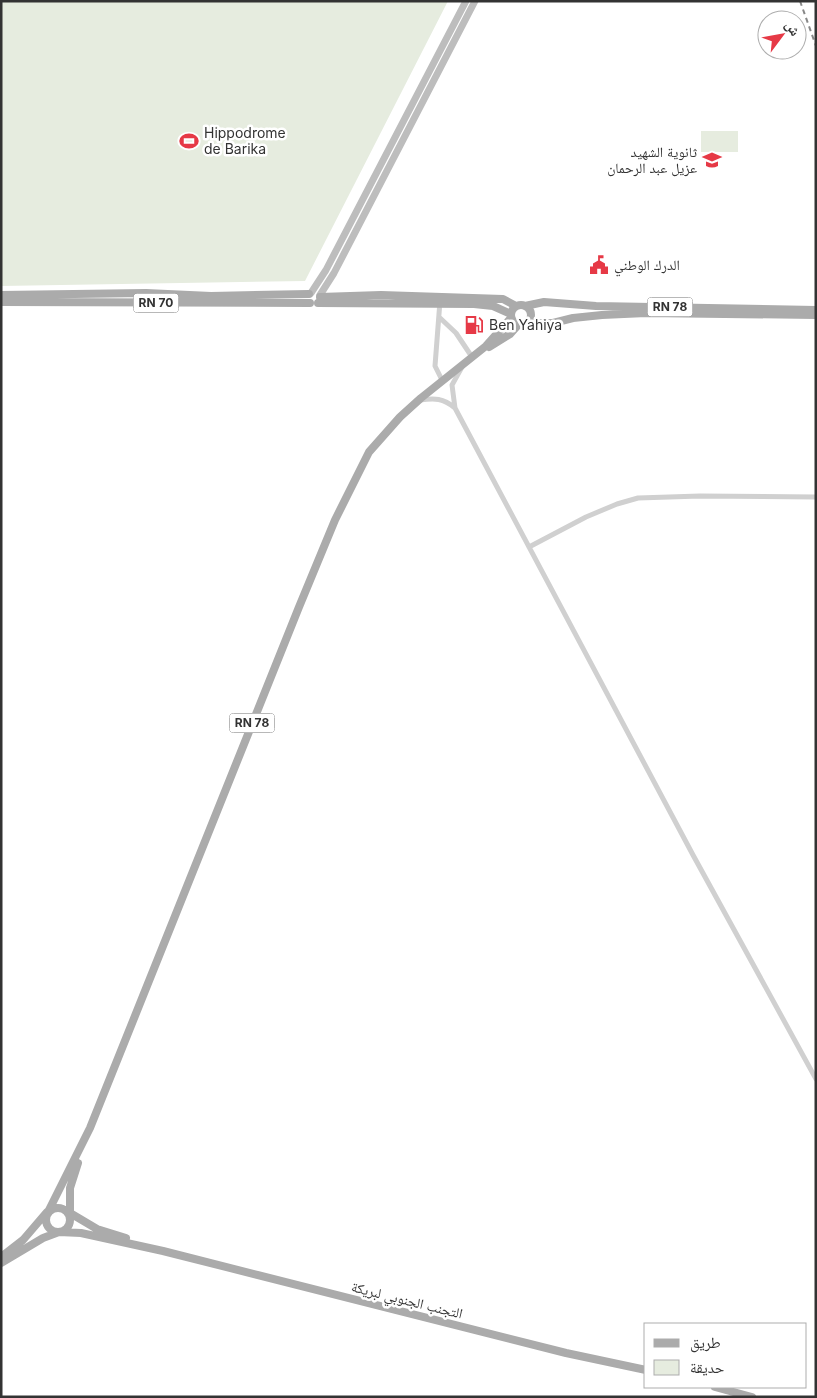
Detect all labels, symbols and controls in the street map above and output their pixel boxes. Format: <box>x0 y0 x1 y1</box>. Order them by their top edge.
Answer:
north arrow <box>757 10 807 60</box>
text: ش <box>781 17 805 39</box>
place label: Hippodrome de Barika <box>204 124 286 157</box>
sports icon: Hippodrome de Barika <box>178 130 200 152</box>
place label: ثانوية الشهيد عزيل عبد الرحمان <box>607 143 697 177</box>
school or university icon: ثانوية الشهيد عزيل عبد الرحمان <box>701 149 723 171</box>
public building icon: الدرك الوطني <box>588 254 610 276</box>
place label: الدرك الوطني <box>614 256 680 277</box>
road number: RN 70 <box>134 294 178 312</box>
road number: RN 78 <box>648 298 692 316</box>
fuel station icon: Ben Yahiya <box>463 314 485 336</box>
place label: Ben Yahiya <box>489 316 562 333</box>
road number: RN 78 <box>230 714 274 732</box>
street label: التجنب الجنوبي لبريكة <box>349 1277 465 1325</box>
legend <box>644 1323 807 1388</box>
text: طريق <box>690 1333 721 1353</box>
text: حديقة <box>690 1358 725 1377</box>

